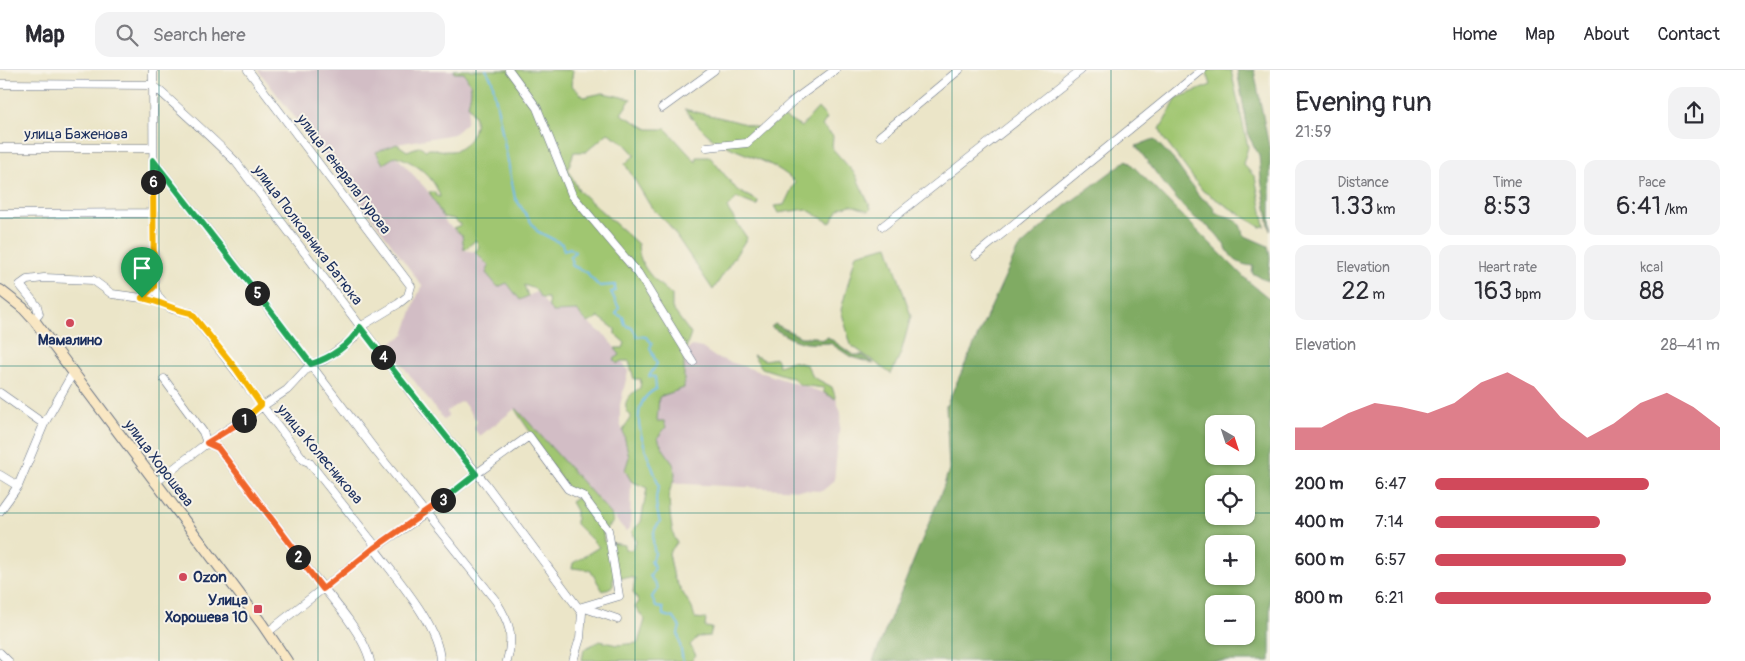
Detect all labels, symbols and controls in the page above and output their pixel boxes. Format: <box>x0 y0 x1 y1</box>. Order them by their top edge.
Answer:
search box <box>95 12 445 57</box>
text: Map <box>25 20 65 49</box>
icon: search <box>113 21 141 49</box>
text: Search here <box>153 23 246 47</box>
text: Home <box>1452 23 1497 46</box>
text: Map <box>1525 23 1555 46</box>
text: About <box>1583 23 1629 46</box>
text: Contact <box>1657 23 1720 46</box>
text: Evening run <box>1295 85 1432 120</box>
button: share <box>1668 87 1720 139</box>
street label: улица Генерала Гурова <box>292 110 395 238</box>
text: 21:59 <box>1295 122 1331 142</box>
street label: улица Баженова <box>23 125 128 144</box>
street label: улица Полковника Батюка <box>248 161 367 309</box>
pin: 6 <box>140 170 166 194</box>
text: 6 <box>149 174 158 191</box>
text: Distance <box>1338 174 1389 191</box>
text: Time <box>1493 174 1522 191</box>
text: Pace <box>1638 174 1666 191</box>
text: 1.33 <box>1331 191 1374 222</box>
text: 8:53 <box>1484 191 1531 222</box>
text: 6:41 <box>1616 191 1661 222</box>
text: km <box>1374 201 1395 218</box>
text: /km <box>1661 201 1688 218</box>
pin <box>121 247 163 298</box>
icon: arrive <box>128 254 156 282</box>
text: Elevation <box>1336 259 1390 276</box>
text: Heart rate <box>1478 259 1537 276</box>
text: kcal <box>1640 259 1663 276</box>
text: 22 <box>1341 276 1369 307</box>
text: 163 <box>1474 276 1512 307</box>
text: 88 <box>1639 276 1664 307</box>
pin: 5 <box>244 280 270 306</box>
text: 5 <box>254 285 261 302</box>
text: m <box>1369 286 1385 303</box>
text: bpm <box>1512 286 1541 303</box>
marker: Мамалино <box>64 317 76 329</box>
place label: Мамалино <box>38 331 102 350</box>
text: Elevation <box>1295 335 1356 355</box>
text: 28–41 m <box>1660 335 1720 355</box>
pin: 4 <box>370 344 396 370</box>
text: 4 <box>379 349 388 366</box>
street label: улица Колесникова <box>272 400 367 508</box>
pin: 1 <box>232 408 256 432</box>
text: 1 <box>242 412 247 429</box>
street label: улица Хорошева <box>119 415 198 511</box>
north arrow <box>1205 415 1255 465</box>
map controls <box>1205 415 1255 645</box>
text: 200 m <box>1295 474 1343 494</box>
text: 6:47 <box>1375 474 1406 494</box>
button: locate <box>1205 475 1255 525</box>
pin: 3 <box>430 488 456 512</box>
text: 3 <box>440 492 447 509</box>
text: 400 m <box>1295 512 1344 532</box>
text: 7:14 <box>1375 512 1403 532</box>
button: + <box>1205 535 1255 585</box>
pin: 2 <box>286 544 310 570</box>
text: 2 <box>295 549 302 566</box>
text: 600 m <box>1295 550 1344 570</box>
text: 6:57 <box>1375 550 1406 570</box>
place label: Ozon <box>193 568 227 587</box>
marker: Ozon <box>177 571 189 583</box>
text: 800 m <box>1295 588 1343 608</box>
text: 6:21 <box>1375 588 1404 608</box>
place label: Улица Хорошева 10 <box>165 591 248 627</box>
button: − <box>1205 595 1255 645</box>
marker: Улица Хорошева 10 <box>252 603 264 615</box>

